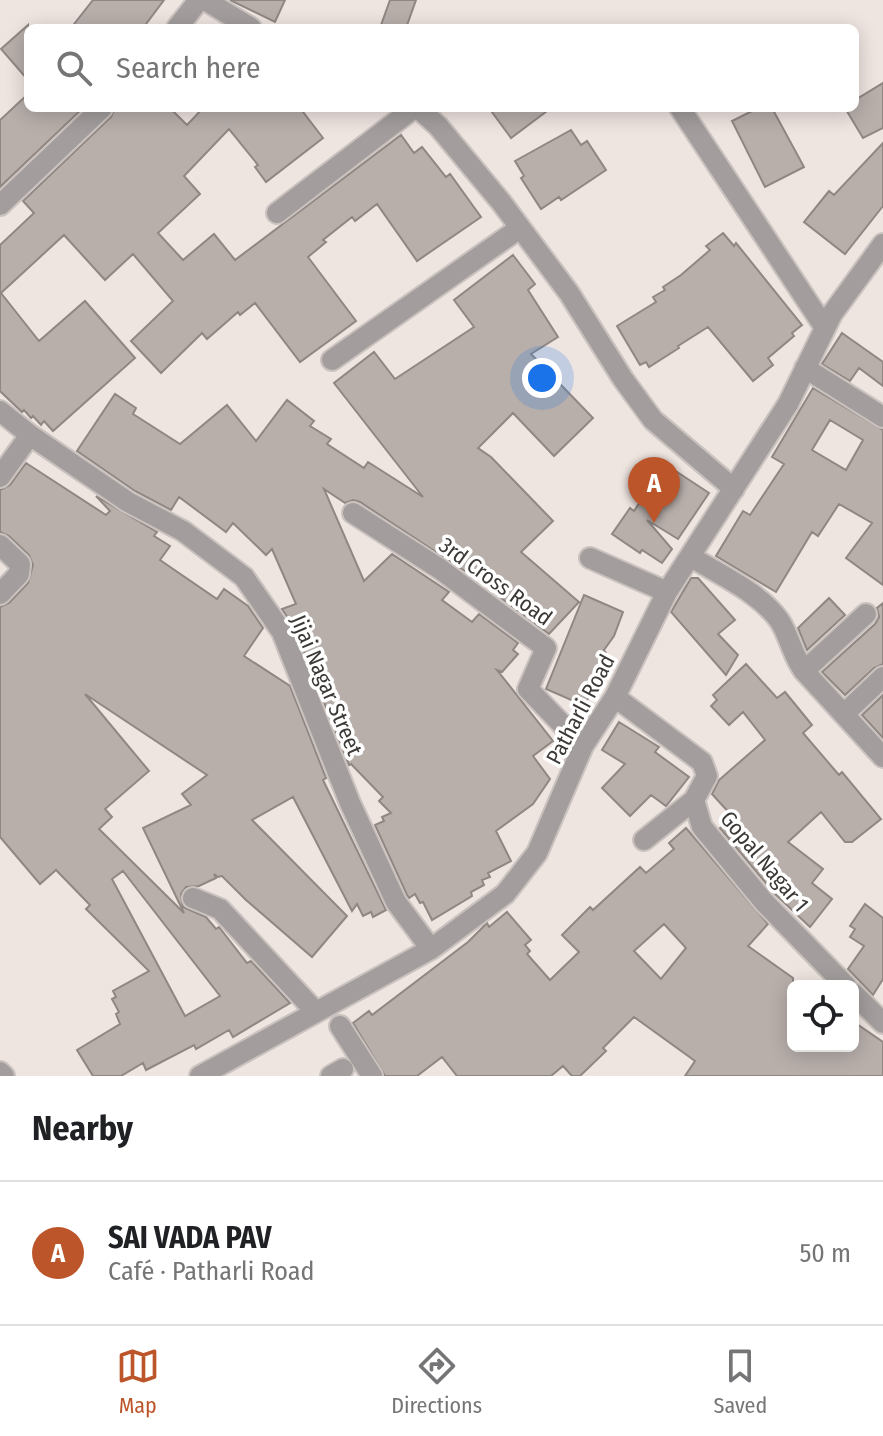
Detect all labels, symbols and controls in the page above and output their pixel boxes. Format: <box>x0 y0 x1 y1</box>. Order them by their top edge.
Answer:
search box <box>24 24 859 112</box>
icon: search <box>52 46 96 90</box>
text: Search here <box>116 50 261 86</box>
your location <box>522 358 562 398</box>
pin: A <box>628 457 680 523</box>
street label: 3rd Cross Road <box>434 531 557 631</box>
street label: Jijai Nagar Street <box>285 611 369 760</box>
street label: Patharli Road <box>540 650 621 769</box>
street label: Gopal Nagar 1 <box>715 805 815 917</box>
map controls <box>787 980 859 1052</box>
button: locate <box>787 980 859 1052</box>
text: Nearby <box>32 1108 133 1149</box>
text: SAI VADA PAV <box>108 1220 272 1256</box>
text: A <box>51 1238 65 1269</box>
text: 50 m <box>799 1238 851 1269</box>
text: Café · Patharli Road <box>108 1256 314 1287</box>
tab: Map <box>116 1344 160 1419</box>
tab: Directions <box>391 1344 482 1419</box>
tab: Saved <box>714 1344 767 1419</box>

